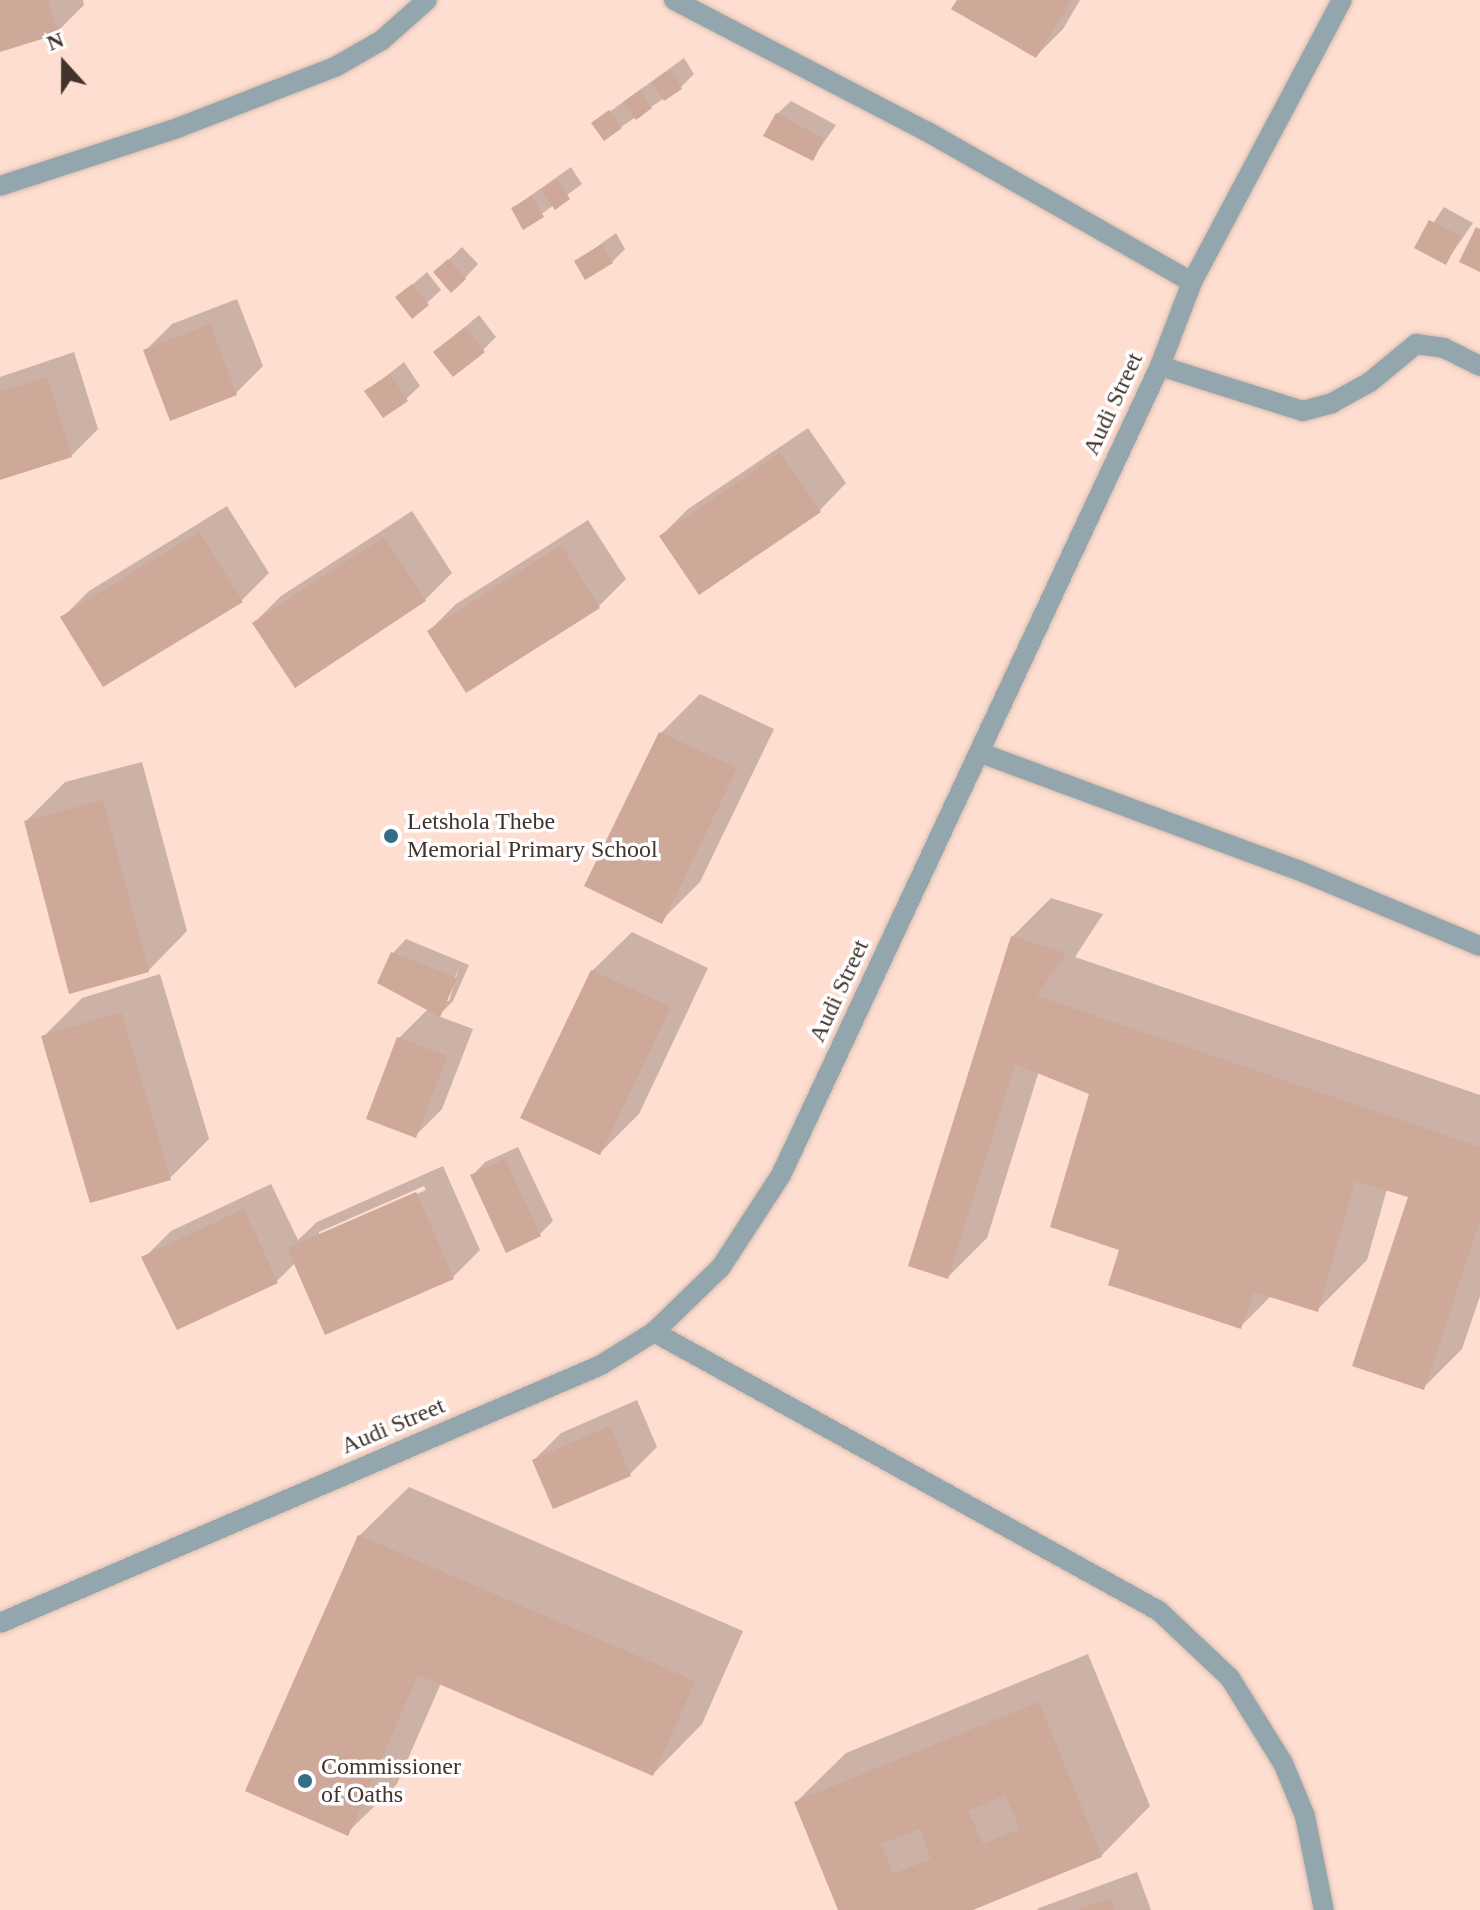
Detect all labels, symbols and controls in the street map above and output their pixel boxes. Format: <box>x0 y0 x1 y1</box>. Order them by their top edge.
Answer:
north arrow <box>24 24 104 104</box>
text: N <box>43 27 67 56</box>
street label: Audi Street <box>1077 348 1149 460</box>
place label: Letshola Thebe Memorial Primary School <box>407 808 658 864</box>
marker: Letshola Thebe Memorial Primary School <box>382 827 400 845</box>
street label: Audi Street <box>803 935 875 1047</box>
street label: Audi Street <box>337 1391 449 1461</box>
place label: Commissioner of Oaths <box>321 1753 461 1809</box>
marker: Commissioner of Oaths <box>296 1772 314 1790</box>

